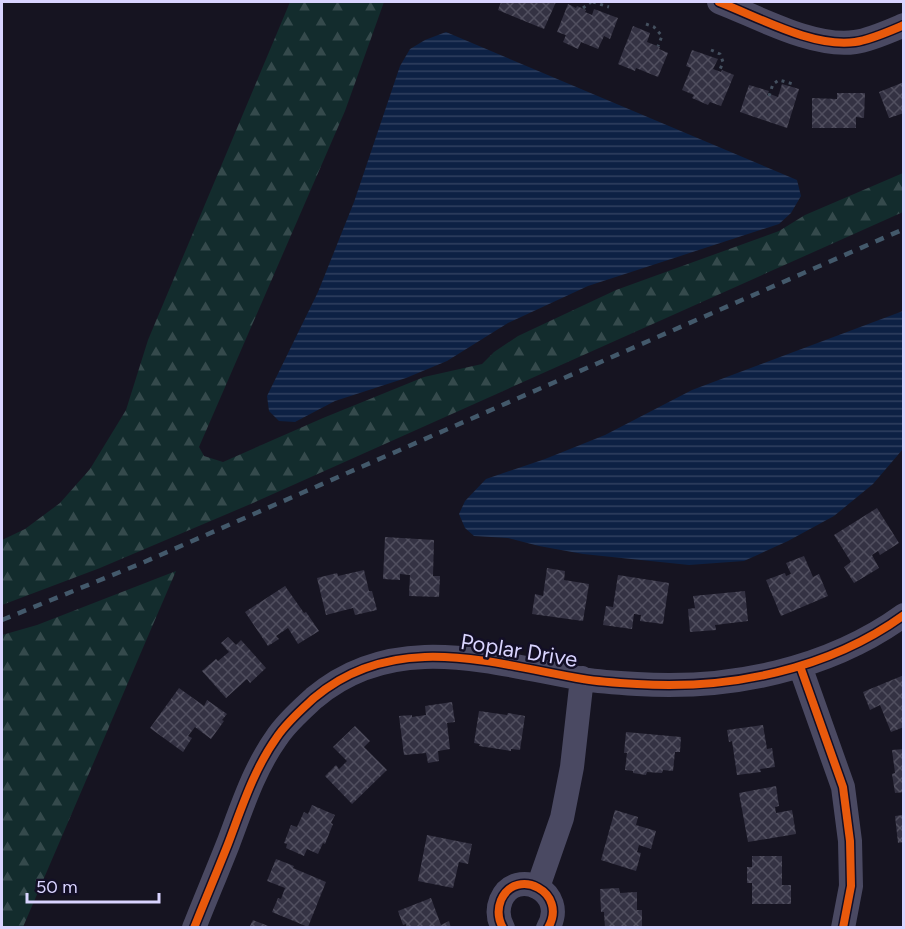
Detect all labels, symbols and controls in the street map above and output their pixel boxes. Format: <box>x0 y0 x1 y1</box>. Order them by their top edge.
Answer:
street label: Poplar Drive <box>458 628 579 673</box>
scale bar <box>27 866 159 904</box>
text: 50 m <box>36 876 78 898</box>

